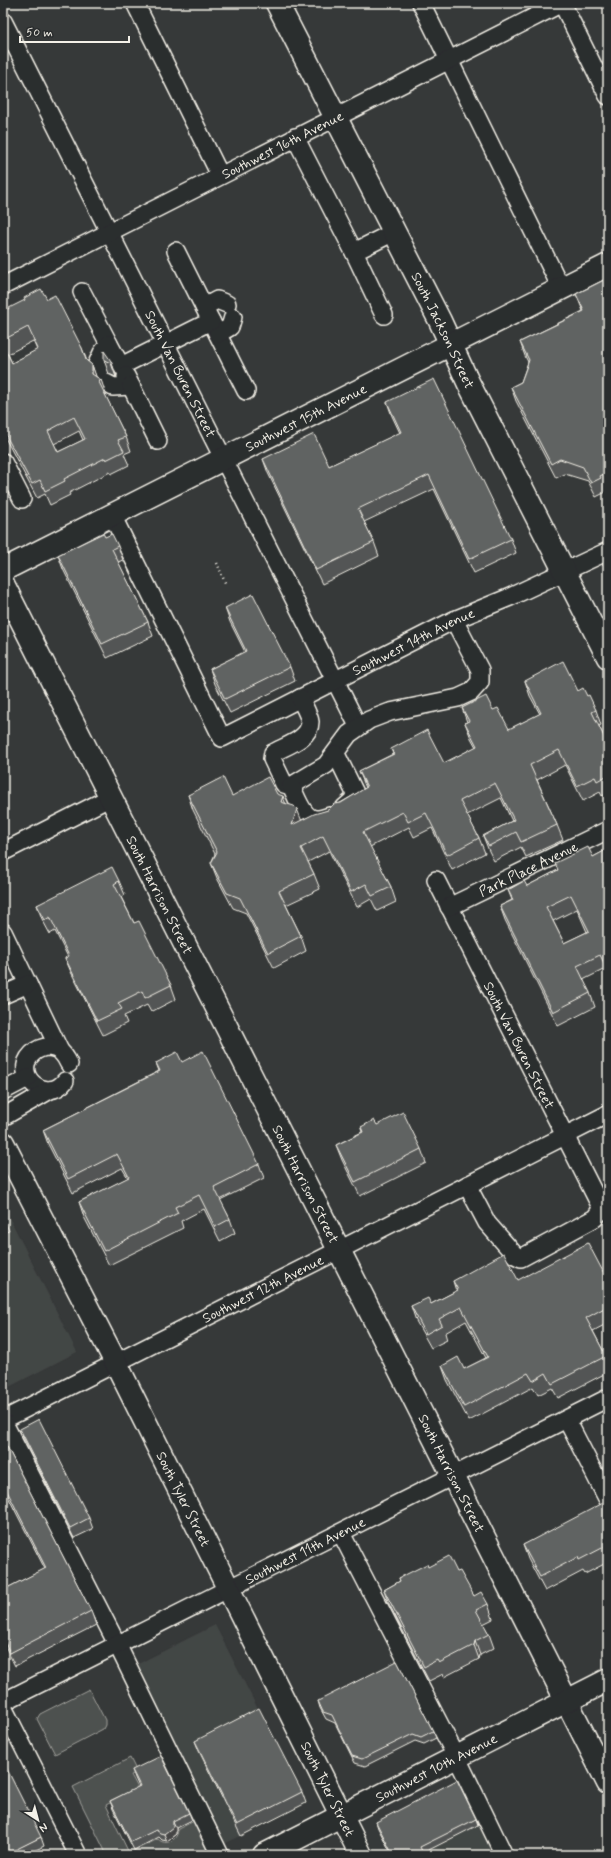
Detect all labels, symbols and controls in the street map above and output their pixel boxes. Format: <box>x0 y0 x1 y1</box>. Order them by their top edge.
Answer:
scale bar <box>20 18 129 44</box>
text: 50 m <box>26 25 53 41</box>
street label: Southwest 16th Avenue <box>219 107 347 184</box>
street label: South Jackson Street <box>406 269 478 392</box>
street label: South Van Buren Street <box>140 308 220 441</box>
street label: Southwest 15th Avenue <box>242 380 370 456</box>
street label: Southwest 14th Avenue <box>349 604 478 680</box>
street label: South Harrison Street <box>122 833 196 958</box>
street label: Park Place Avenue <box>476 838 581 901</box>
street label: South Van Buren Street <box>479 979 558 1113</box>
street label: South Harrison Street <box>267 1122 342 1247</box>
street label: Southwest 12th Avenue <box>199 1251 327 1328</box>
street label: South Harrison Street <box>413 1411 488 1536</box>
street label: South Tyler Street <box>151 1449 214 1550</box>
street label: Southwest 11th Avenue <box>242 1513 369 1589</box>
street label: Southwest 10th Avenue <box>373 1730 500 1807</box>
street label: South Tyler Street <box>296 1739 358 1840</box>
north arrow <box>18 1800 58 1840</box>
text: N <box>36 1819 50 1835</box>

